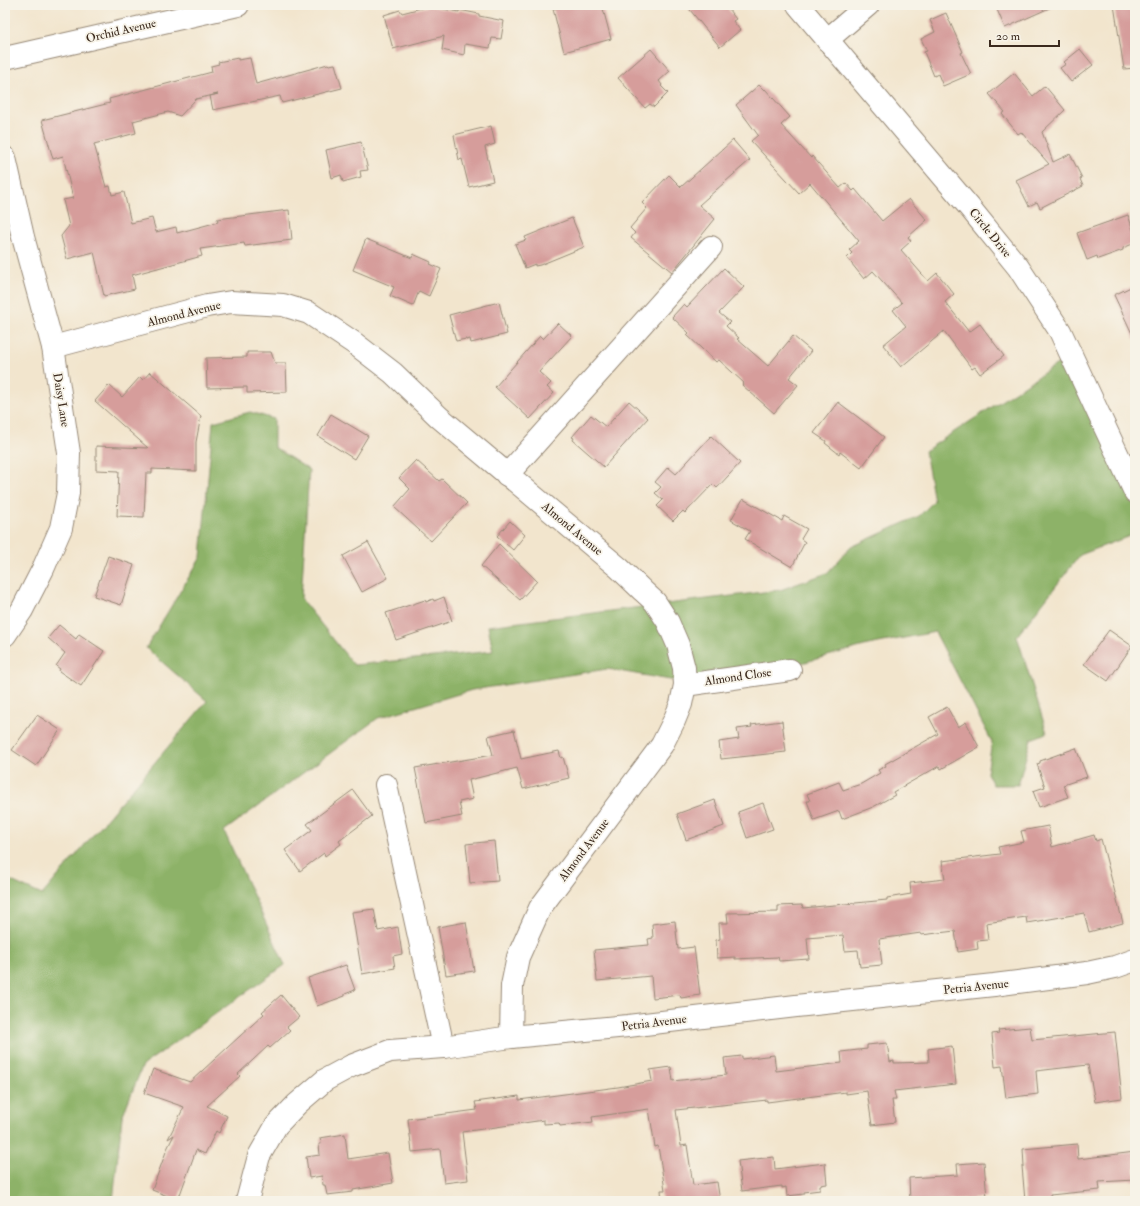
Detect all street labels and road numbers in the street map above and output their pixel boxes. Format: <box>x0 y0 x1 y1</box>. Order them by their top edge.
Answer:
street label: Orchid Avenue <box>84 16 158 46</box>
street label: Circle Drive <box>966 205 1014 261</box>
street label: Almond Avenue <box>145 298 222 331</box>
street label: Daisy Lane <box>49 372 73 428</box>
street label: Almond Avenue <box>538 498 606 559</box>
street label: Almond Close <box>703 665 772 689</box>
street label: Almond Avenue <box>555 816 613 885</box>
street label: Petria Avenue <box>943 976 1009 998</box>
street label: Petria Avenue <box>621 1012 687 1034</box>

